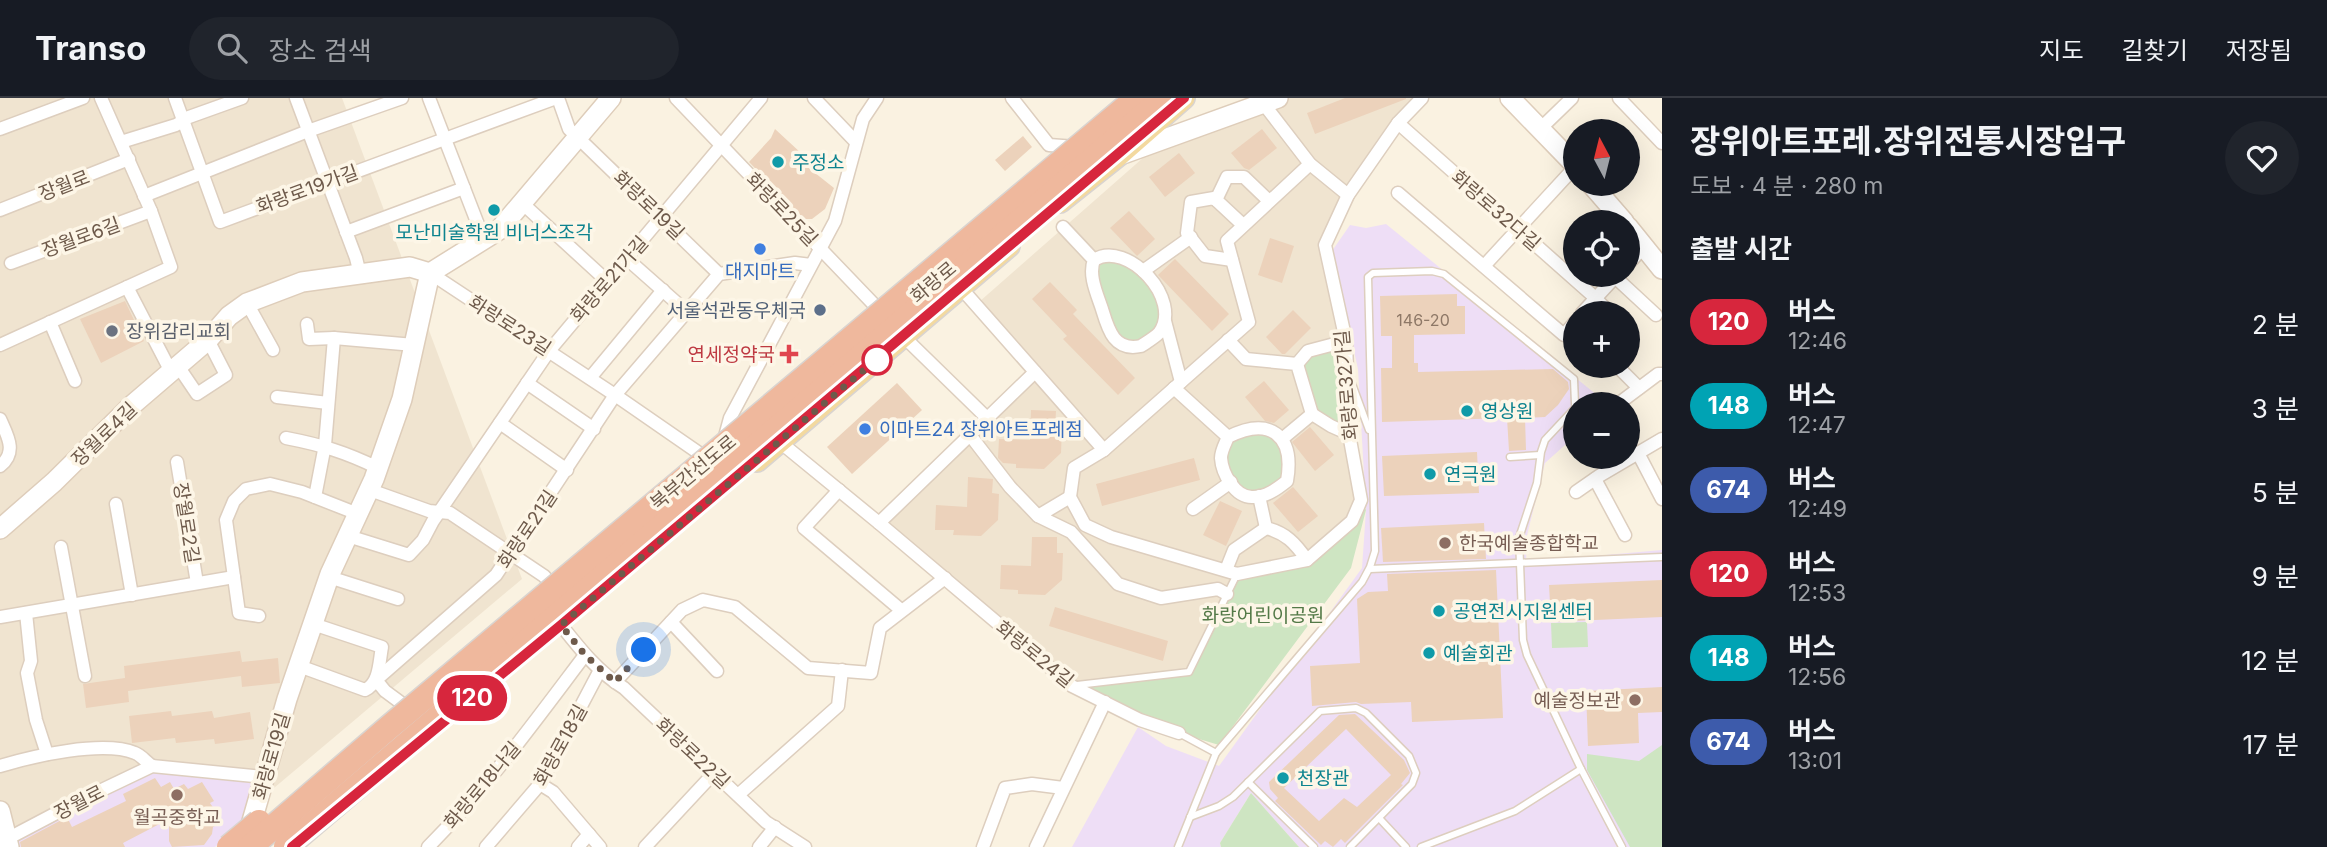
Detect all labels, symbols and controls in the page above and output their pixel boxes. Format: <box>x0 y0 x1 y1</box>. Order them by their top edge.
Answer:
search box <box>189 17 679 80</box>
text: Transo <box>35 28 147 68</box>
icon: search <box>213 29 251 67</box>
text: 장소 검색 <box>269 35 372 66</box>
text: 지도 <box>2039 36 2084 65</box>
text: 길찾기 <box>2122 36 2188 65</box>
text: 저장됨 <box>2226 36 2292 65</box>
north arrow <box>1563 119 1640 196</box>
map controls <box>1563 119 1640 469</box>
text: 장위아트포레.장위전통시장입구 <box>1690 121 2126 161</box>
button: heart <box>2225 121 2299 195</box>
place label: 주정소 <box>792 151 844 174</box>
marker: 주정소 <box>770 154 786 170</box>
street label: 화랑로19가길 <box>253 160 361 219</box>
street label: 장월로 <box>36 165 93 206</box>
street label: 화랑로32다길 <box>1446 165 1545 255</box>
street label: 화랑로19길 <box>608 166 689 245</box>
street label: 화랑로25길 <box>741 168 822 251</box>
text: 도보 · 4 분 · 280 m <box>1690 172 1883 200</box>
marker: 모난미술학원 비너스조각 <box>486 202 502 218</box>
button: locate <box>1563 210 1640 287</box>
street label: 장월로6길 <box>39 213 123 262</box>
place label: 모난미술학원 비너스조각 <box>395 221 593 244</box>
street label: 화랑로21가길 <box>566 232 653 327</box>
text: 출발 시간 <box>1690 233 1792 264</box>
marker: 대지마트 <box>752 241 768 257</box>
street label: 화랑로 <box>906 257 961 308</box>
place label: 대지마트 <box>725 260 795 283</box>
street label: 화랑로23길 <box>464 290 555 360</box>
text: 버스 <box>1788 295 1836 326</box>
place label: 서울석관동우체국 <box>666 299 806 322</box>
button: + <box>1563 301 1640 378</box>
marker: 서울석관동우체국 <box>812 302 828 318</box>
text: 120 <box>1708 307 1749 336</box>
text: 2 분 <box>2252 309 2299 340</box>
house number: 146-20 <box>1396 310 1450 330</box>
place label: 장위감리교회 <box>126 320 231 343</box>
marker: 장위감리교회 <box>104 323 120 339</box>
text: 12:46 <box>1788 327 1847 355</box>
street label: 화랑로32가길 <box>1330 329 1363 441</box>
place label: 연세정약국 <box>688 343 775 366</box>
unlabelled marker <box>862 345 892 375</box>
marker: 연세정약국 <box>781 346 797 362</box>
text: 버스 <box>1788 379 1836 410</box>
text: 148 <box>1707 391 1750 420</box>
button: − <box>1563 392 1640 469</box>
text: 3 분 <box>2252 393 2299 424</box>
street label: 장월로4길 <box>67 398 142 471</box>
place label: 영상원 <box>1481 400 1533 423</box>
marker: 영상원 <box>1459 403 1475 419</box>
text: 12:47 <box>1788 411 1846 439</box>
place label: 이마트24 장위아트포레점 <box>879 418 1083 441</box>
marker: 이마트24 장위아트포레점 <box>857 421 873 437</box>
street label: 북부간선도로 <box>646 430 741 515</box>
place label: 연극원 <box>1444 463 1496 486</box>
text: 버스 <box>1788 463 1836 494</box>
marker: 연극원 <box>1422 466 1438 482</box>
text: 674 <box>1706 475 1751 504</box>
text: 5 분 <box>2252 477 2299 508</box>
street label: 장월로2길 <box>169 481 204 565</box>
street label: 화랑로21길 <box>493 486 562 573</box>
text: 12:49 <box>1788 495 1847 523</box>
place label: 한국예술종합학교 <box>1459 532 1599 555</box>
marker: 한국예술종합학교 <box>1437 535 1453 551</box>
text: 버스 <box>1788 547 1836 578</box>
text: 120 <box>1708 559 1749 588</box>
text: 9 분 <box>2252 561 2299 592</box>
text: 12:53 <box>1788 579 1846 607</box>
place label: 공연전시지원센터 <box>1453 600 1593 623</box>
marker: 공연전시지원센터 <box>1431 603 1447 619</box>
park label: 화랑어린이공원 <box>1202 604 1324 627</box>
street label: 화랑로24길 <box>991 616 1078 693</box>
text: 버스 <box>1788 631 1836 662</box>
your location <box>626 632 661 667</box>
place label: 예술회관 <box>1443 642 1513 665</box>
text: 148 <box>1707 643 1750 672</box>
marker: 예술회관 <box>1421 645 1437 661</box>
text: 12 분 <box>2241 645 2299 676</box>
text: 12:56 <box>1788 663 1846 691</box>
line badge: 120 <box>432 675 512 721</box>
text: 120 <box>451 683 493 712</box>
place label: 예술정보관 <box>1534 689 1621 712</box>
marker: 예술정보관 <box>1627 692 1643 708</box>
street label: 화랑로18길 <box>529 701 592 790</box>
street label: 화랑로19길 <box>248 710 295 802</box>
street label: 화랑로22길 <box>651 713 735 794</box>
text: 버스 <box>1788 715 1836 746</box>
text: 674 <box>1706 727 1751 756</box>
text: 17 분 <box>2242 729 2299 760</box>
street label: 화랑로18나길 <box>439 737 526 834</box>
text: 13:01 <box>1788 747 1842 775</box>
place label: 천장관 <box>1297 767 1349 790</box>
marker: 천장관 <box>1275 770 1291 786</box>
street label: 장월로 <box>51 780 108 825</box>
marker: 월곡중학교 <box>169 787 185 803</box>
place label: 월곡중학교 <box>133 806 221 829</box>

